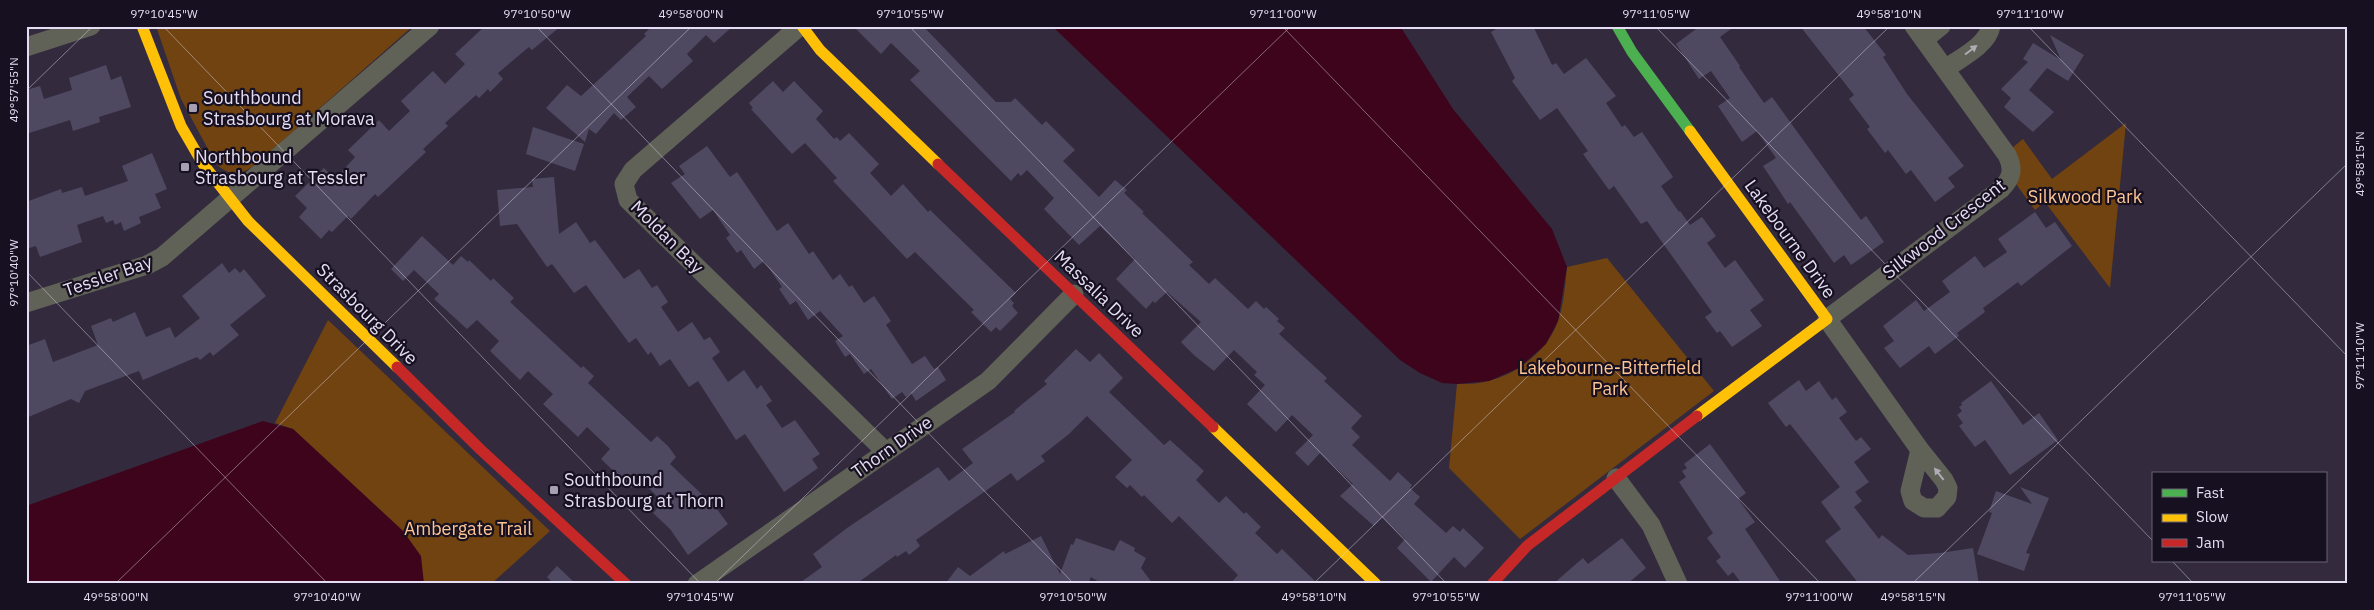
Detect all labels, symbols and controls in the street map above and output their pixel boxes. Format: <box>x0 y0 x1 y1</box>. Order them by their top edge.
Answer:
text: 97°10'45"W <box>130 6 198 21</box>
text: 97°10'50"W <box>503 6 571 21</box>
text: 49°58'00"N <box>658 6 724 21</box>
text: 97°10'55"W <box>876 6 944 21</box>
text: 97°11'00"W <box>1249 6 1317 21</box>
text: 97°11'05"W <box>1622 6 1690 21</box>
text: 49°58'10"N <box>1856 6 1922 21</box>
text: 97°11'10"W <box>1996 6 2064 21</box>
one-way arrow <box>1964 45 1978 55</box>
text: 49°57'55"N <box>6 57 21 123</box>
place label: Southbound Strasbourg at Morava <box>203 86 375 130</box>
marker: Southbound Strasbourg at Morava <box>187 102 199 114</box>
text: 49°58'15"N <box>2352 131 2367 197</box>
place label: Northbound Strasbourg at Tessler <box>195 145 366 189</box>
marker: Northbound Strasbourg at Tessler <box>179 161 191 173</box>
street label: Silkwood Crescent <box>1878 173 2010 284</box>
street label: Lakebourne Drive <box>1740 175 1841 303</box>
park label: Silkwood Park <box>2028 185 2143 208</box>
street label: Moldan Bay <box>626 195 709 278</box>
text: 97°10'40"W <box>6 239 21 307</box>
street label: Massalia Drive <box>1050 245 1149 342</box>
street label: Tessler Bay <box>60 250 155 301</box>
street label: Strasbourg Drive <box>312 258 423 369</box>
text: 97°11'10"W <box>2352 322 2367 390</box>
park label: Lakebourne-Bitterfield Park <box>1518 356 1702 400</box>
street label: Thorn Drive <box>847 410 937 483</box>
place label: Southbound Strasbourg at Thorn <box>564 468 724 512</box>
one-way arrow <box>1934 468 1945 481</box>
legend <box>2152 472 2326 562</box>
text: Fast <box>2196 483 2224 502</box>
marker: Southbound Strasbourg at Thorn <box>548 484 560 496</box>
text: Slow <box>2196 507 2229 526</box>
park label: Ambergate Trail <box>404 517 532 540</box>
text: Jam <box>2196 533 2225 552</box>
text: 49°58'00"N <box>83 589 149 604</box>
text: 97°10'40"W <box>293 589 361 604</box>
text: 97°10'45"W <box>666 589 734 604</box>
text: 97°10'50"W <box>1039 589 1107 604</box>
text: 49°58'10"N <box>1281 589 1347 604</box>
text: 97°10'55"W <box>1412 589 1480 604</box>
text: 97°11'00"W <box>1785 589 1853 604</box>
text: 49°58'15"N <box>1880 589 1946 604</box>
text: 97°11'05"W <box>2158 589 2226 604</box>

